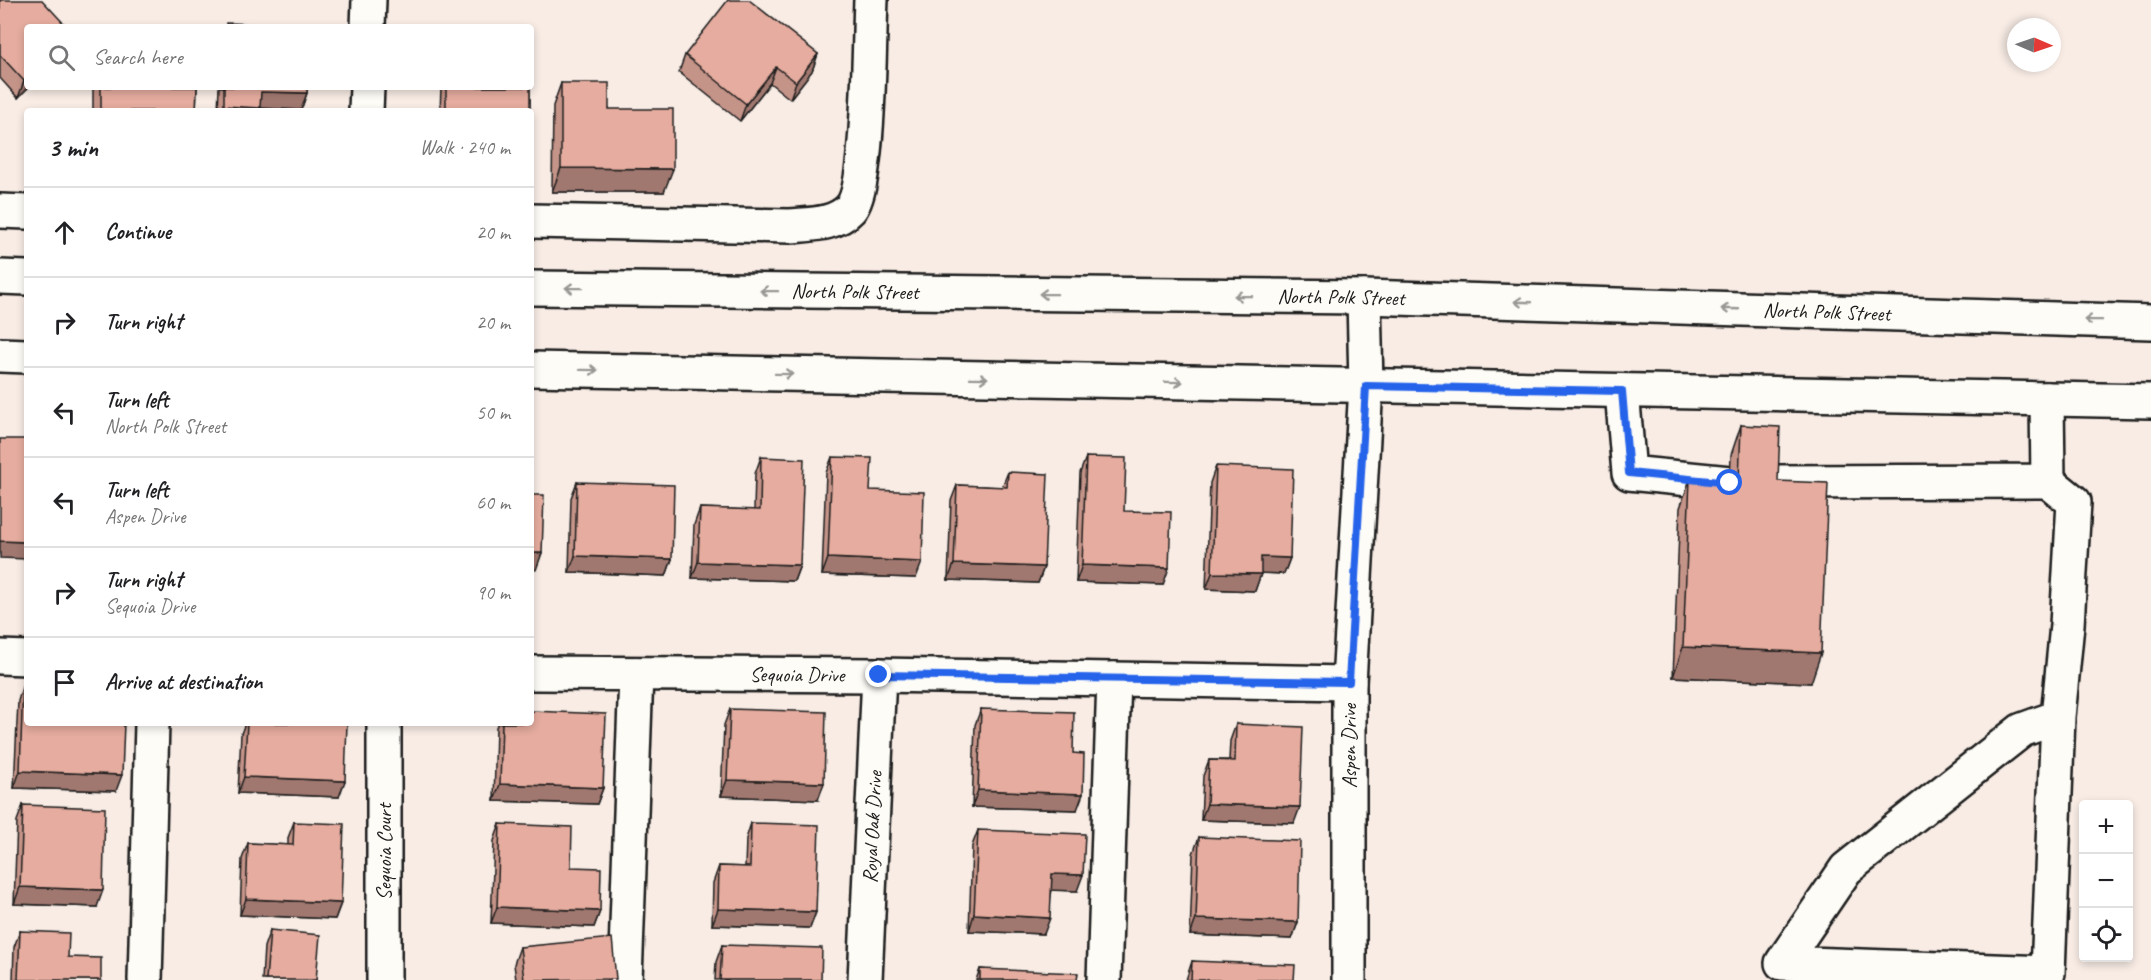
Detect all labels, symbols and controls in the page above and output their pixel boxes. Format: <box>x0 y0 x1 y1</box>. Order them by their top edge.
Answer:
north arrow <box>2007 18 2061 72</box>
search box <box>24 24 534 90</box>
icon: search <box>45 41 78 74</box>
text: Search here <box>93 43 183 71</box>
text: 3 min <box>48 131 98 164</box>
text: Walk · 240 m <box>420 135 510 160</box>
icon: ahead <box>48 216 81 249</box>
text: Continue <box>105 218 171 246</box>
text: 20 m <box>476 220 510 245</box>
street label: North Polk Street <box>791 278 921 305</box>
one-way arrow <box>564 282 584 294</box>
street label: North Polk Street <box>1277 283 1407 311</box>
one-way arrow <box>759 285 779 296</box>
one-way arrow <box>1038 288 1058 300</box>
one-way arrow <box>1233 290 1253 302</box>
one-way arrow <box>1513 297 1533 308</box>
street label: North Polk Street <box>1763 297 1893 327</box>
one-way arrow <box>1720 303 1740 315</box>
icon: right <box>48 306 81 339</box>
text: Turn right <box>105 308 182 336</box>
text: 20 m <box>476 310 510 335</box>
one-way arrow <box>2083 314 2103 326</box>
one-way arrow <box>579 364 599 376</box>
one-way arrow <box>774 368 794 380</box>
one-way arrow <box>969 372 989 384</box>
one-way arrow <box>1164 376 1184 388</box>
text: Turn left <box>105 386 169 414</box>
icon: left <box>48 396 81 429</box>
text: 50 m <box>476 400 510 425</box>
text: North Polk Street <box>105 414 226 439</box>
route start <box>1716 469 1742 495</box>
text: Turn left <box>105 476 169 504</box>
icon: left <box>48 486 81 519</box>
text: 60 m <box>476 490 510 515</box>
text: Aspen Drive <box>105 504 185 529</box>
text: Turn right <box>105 566 182 594</box>
icon: right <box>48 576 81 609</box>
text: 90 m <box>476 580 510 605</box>
text: Sequoia Drive <box>105 594 195 619</box>
street label: Sequoia Drive <box>749 661 847 688</box>
route end <box>865 661 891 687</box>
icon: arrive <box>48 666 81 699</box>
text: Arrive at destination <box>105 668 262 696</box>
street label: Aspen Drive <box>1336 703 1362 788</box>
street label: Royal Oak Drive <box>856 769 888 884</box>
map controls <box>2079 800 2133 962</box>
button: + <box>2079 800 2133 854</box>
street label: Sequoia Court <box>371 802 397 900</box>
button: − <box>2079 854 2133 908</box>
button: locate <box>2079 908 2133 962</box>

